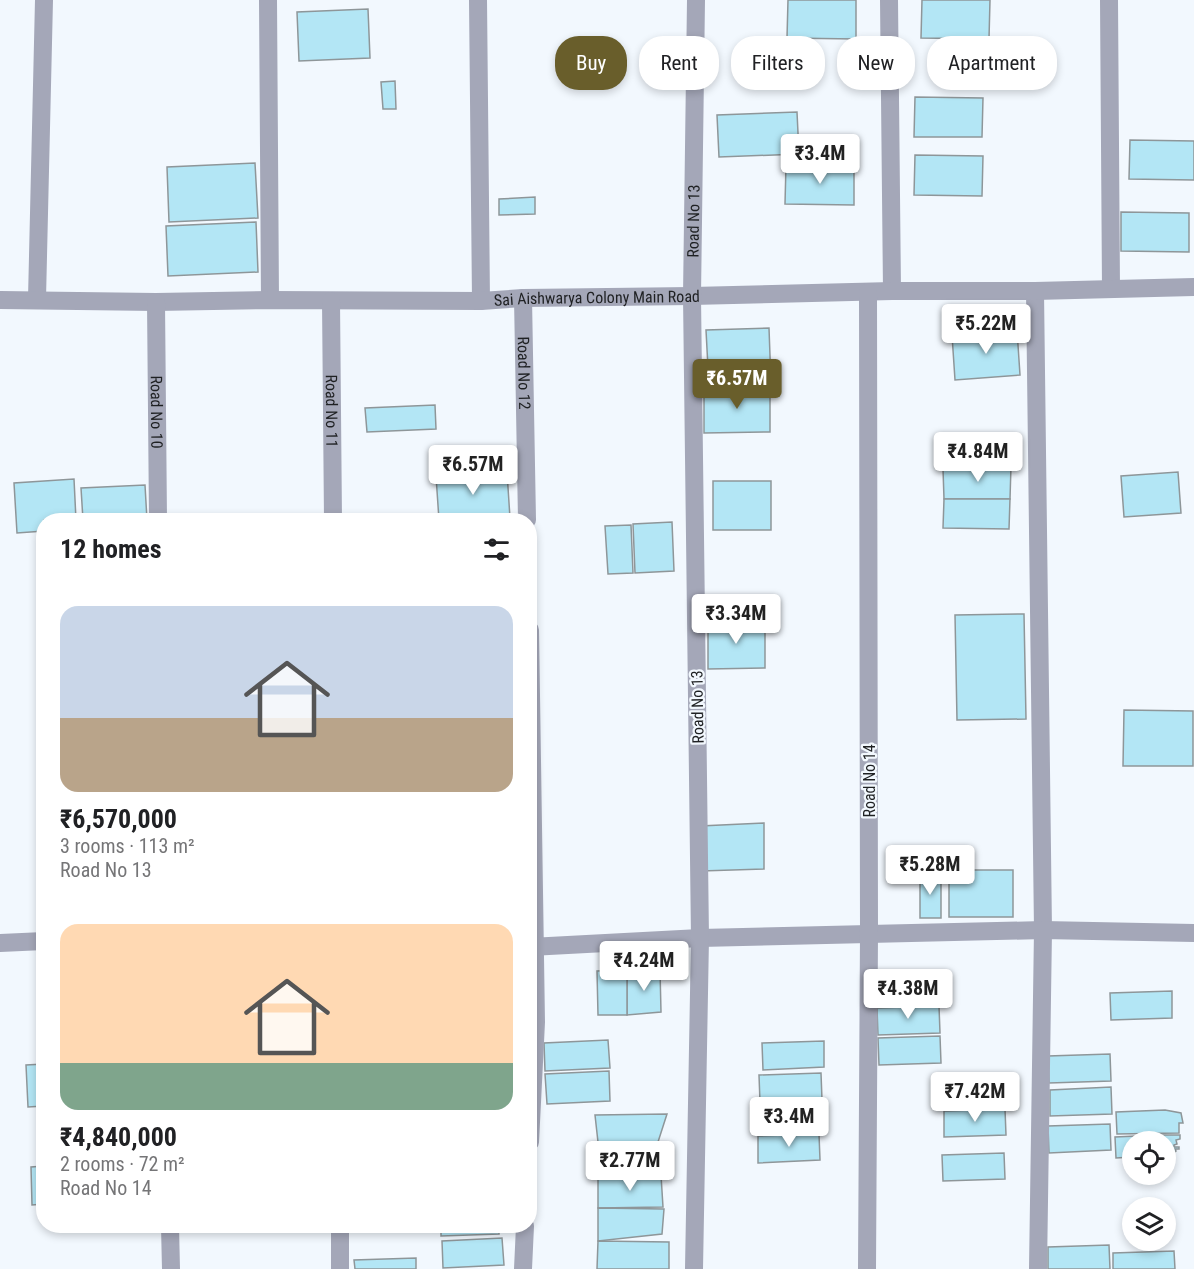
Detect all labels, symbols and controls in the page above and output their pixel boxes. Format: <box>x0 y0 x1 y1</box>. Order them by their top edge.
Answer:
chip: Buy <box>555 36 627 90</box>
chip: Rent <box>639 36 719 90</box>
chip: Filters <box>731 36 825 90</box>
chip: New <box>837 36 915 90</box>
chip: Apartment <box>927 36 1057 90</box>
pin: ₹3.4M <box>778 134 862 185</box>
text: ₹3.4M <box>795 141 845 165</box>
street label: Road No 13 <box>684 184 704 258</box>
street label: Sai Aishwarya Colony Main Road <box>493 287 700 310</box>
pin: ₹5.22M <box>937 304 1035 355</box>
text: ₹5.22M <box>956 311 1016 335</box>
street label: Road No 12 <box>514 336 534 410</box>
pin: ₹6.57M <box>688 359 786 410</box>
text: ₹6.57M <box>707 366 767 390</box>
street label: Road No 11 <box>322 374 341 448</box>
street label: Road No 10 <box>147 375 166 449</box>
pin: ₹4.84M <box>929 432 1027 483</box>
text: ₹4.84M <box>948 439 1008 463</box>
pin: ₹6.57M <box>424 445 522 496</box>
text: ₹6.57M <box>443 452 503 476</box>
icon: filters <box>480 533 513 566</box>
text: 12 homes <box>60 534 162 564</box>
pin: ₹3.34M <box>687 594 785 645</box>
text: ₹3.34M <box>706 601 766 625</box>
icon: home <box>233 645 341 753</box>
street label: Road No 13 <box>687 670 708 744</box>
street label: Road No 14 <box>860 744 879 818</box>
text: ₹6,570,000 <box>60 804 177 834</box>
text: 3 rooms · 113 m² <box>60 834 195 858</box>
pin: ₹5.28M <box>881 845 979 896</box>
text: ₹5.28M <box>900 852 960 876</box>
text: Road No 13 <box>60 858 152 882</box>
pin: ₹4.24M <box>595 941 693 992</box>
text: ₹4.24M <box>614 948 674 972</box>
icon: home <box>233 963 341 1071</box>
pin: ₹4.38M <box>859 969 957 1020</box>
text: ₹4.38M <box>878 976 938 1000</box>
pin: ₹7.42M <box>926 1072 1024 1123</box>
text: ₹7.42M <box>945 1079 1005 1103</box>
pin: ₹3.4M <box>747 1097 831 1148</box>
text: ₹3.4M <box>764 1104 814 1128</box>
text: ₹4,840,000 <box>60 1122 177 1152</box>
map controls <box>1122 1131 1176 1251</box>
button: locate <box>1122 1131 1176 1185</box>
pin: ₹2.77M <box>581 1141 679 1192</box>
text: ₹2.77M <box>600 1148 660 1172</box>
text: 2 rooms · 72 m² <box>60 1152 185 1176</box>
text: Road No 14 <box>60 1176 152 1200</box>
button: layers <box>1122 1197 1176 1251</box>

